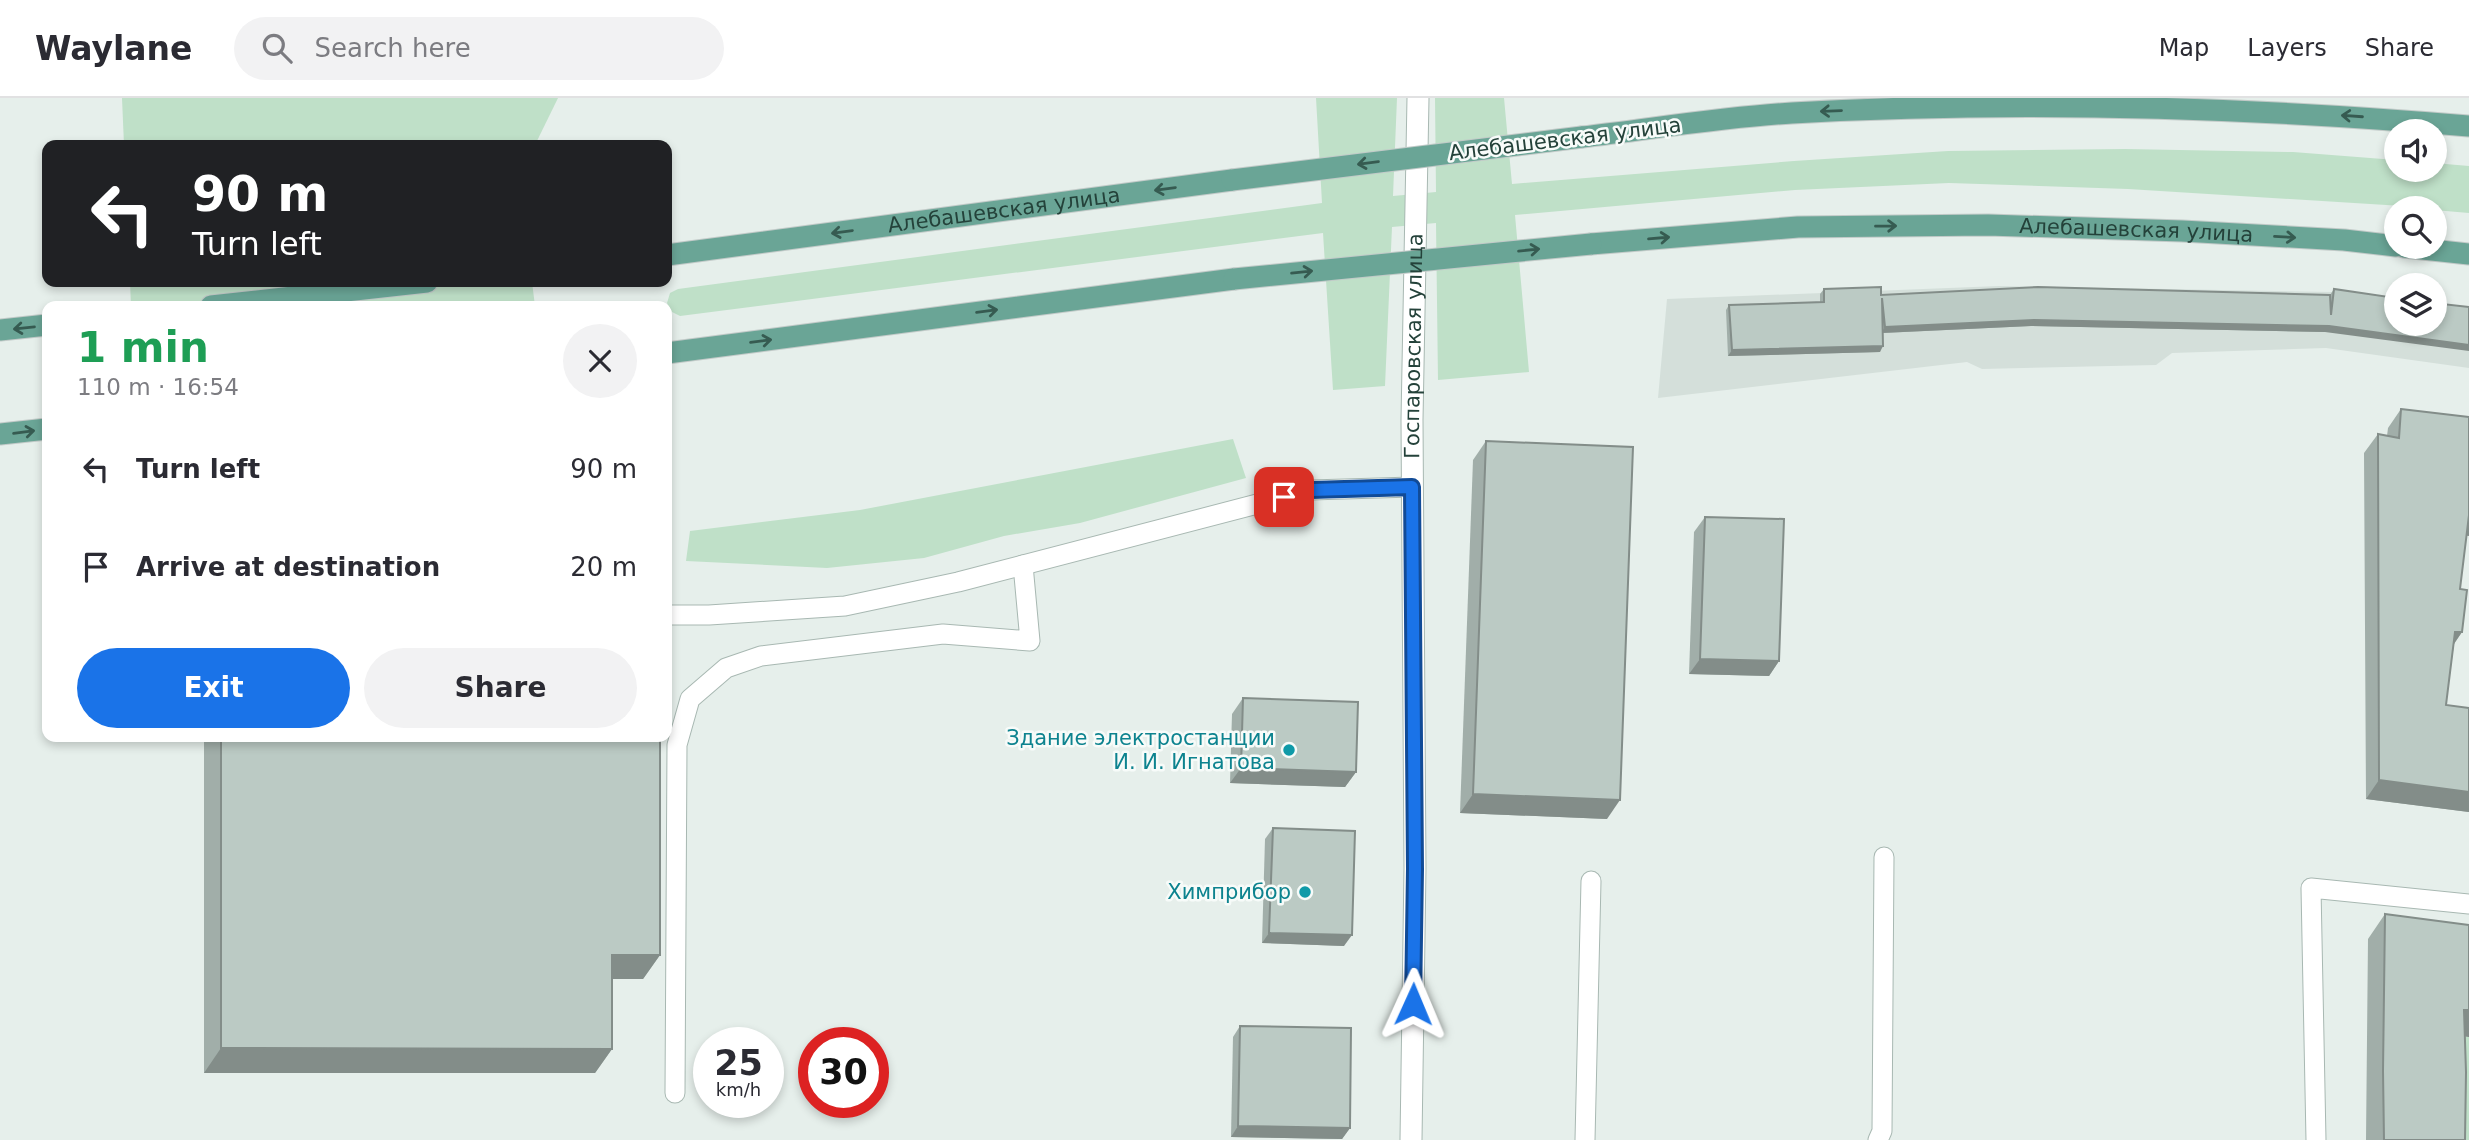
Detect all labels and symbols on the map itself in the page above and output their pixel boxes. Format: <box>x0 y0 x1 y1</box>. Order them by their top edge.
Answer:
one-way arrow <box>1820 105 1843 118</box>
one-way arrow <box>2341 109 2364 122</box>
street label: Алебашевская улица <box>1447 113 1683 165</box>
one-way arrow <box>1358 157 1380 170</box>
street label: Алебашевская улица <box>886 183 1122 238</box>
one-way arrow <box>1154 183 1176 196</box>
street label: Алебашевская улица <box>2019 214 2254 247</box>
one-way arrow <box>1874 219 1897 233</box>
one-way arrow <box>831 225 854 238</box>
one-way arrow <box>1647 231 1670 244</box>
one-way arrow <box>2273 231 2295 244</box>
street label: Госпаровская улица <box>1400 233 1427 459</box>
one-way arrow <box>1517 243 1539 256</box>
one-way arrow <box>1290 266 1313 279</box>
one-way arrow <box>975 305 998 318</box>
one-way arrow <box>13 321 35 334</box>
one-way arrow <box>750 334 772 347</box>
one-way arrow <box>12 425 34 438</box>
pin <box>1254 467 1314 527</box>
place label: Здание электростанции И. И. Игнатова <box>1006 726 1275 774</box>
marker: Здание электростанции И. И. Игнатова <box>1281 742 1297 758</box>
place label: Химприбор <box>1167 880 1291 904</box>
marker: Химприбор <box>1297 884 1313 900</box>
position arrow <box>1376 967 1450 1041</box>
speed limit sign: 30 <box>798 1027 889 1118</box>

